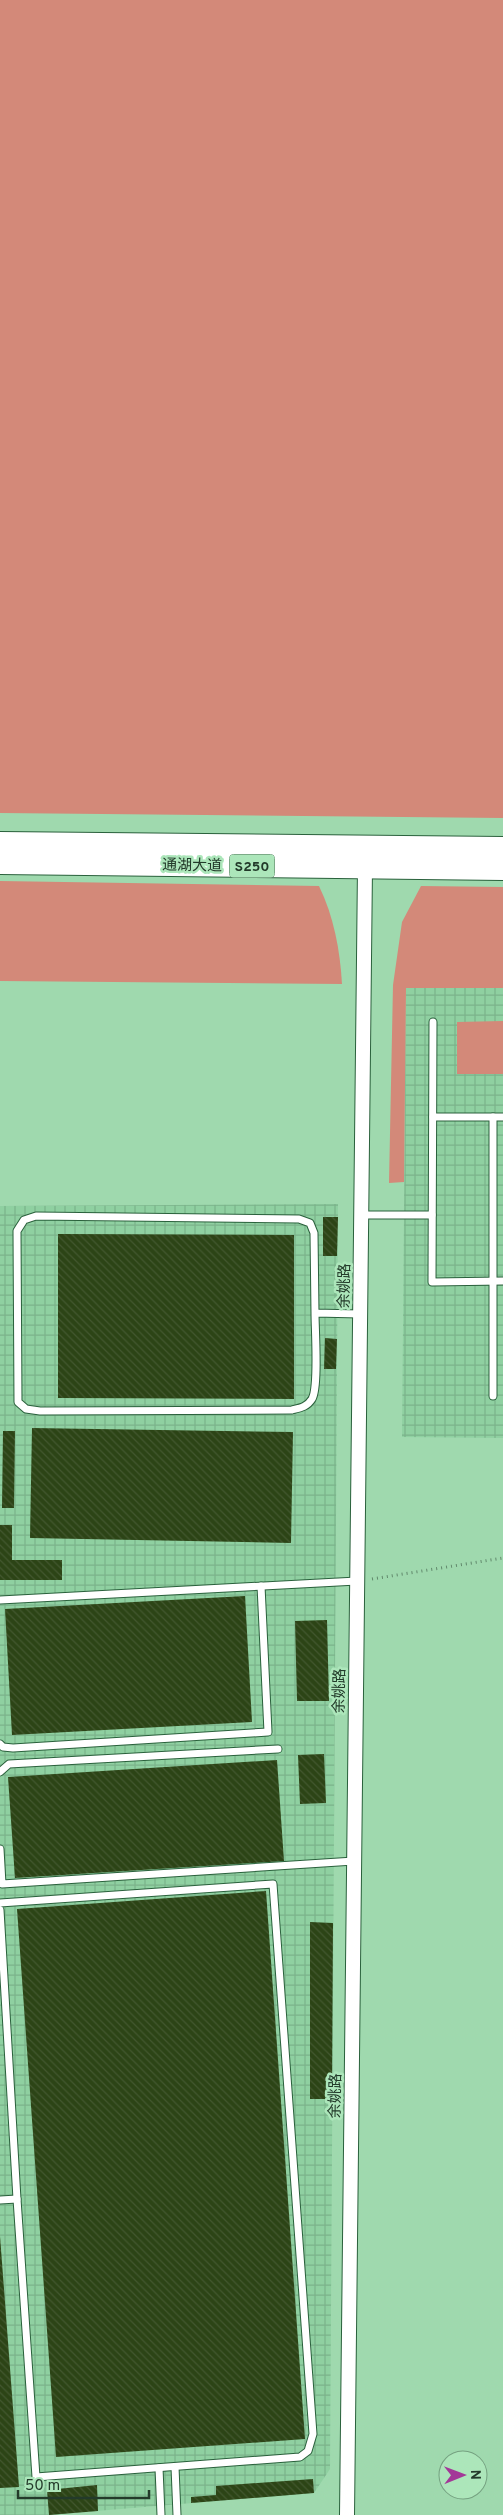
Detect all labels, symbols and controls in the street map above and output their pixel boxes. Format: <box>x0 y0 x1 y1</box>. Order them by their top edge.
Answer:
road number: S250 <box>230 854 274 878</box>
street label: 通湖大道 <box>162 856 222 877</box>
street label: 余姚路 <box>335 1263 355 1309</box>
street label: 余姚路 <box>330 1668 350 1714</box>
street label: 余姚路 <box>326 2073 346 2119</box>
north arrow <box>438 2450 488 2500</box>
scale bar <box>18 2468 149 2500</box>
text: N <box>466 2470 483 2480</box>
text: 50 m <box>25 2477 60 2496</box>

